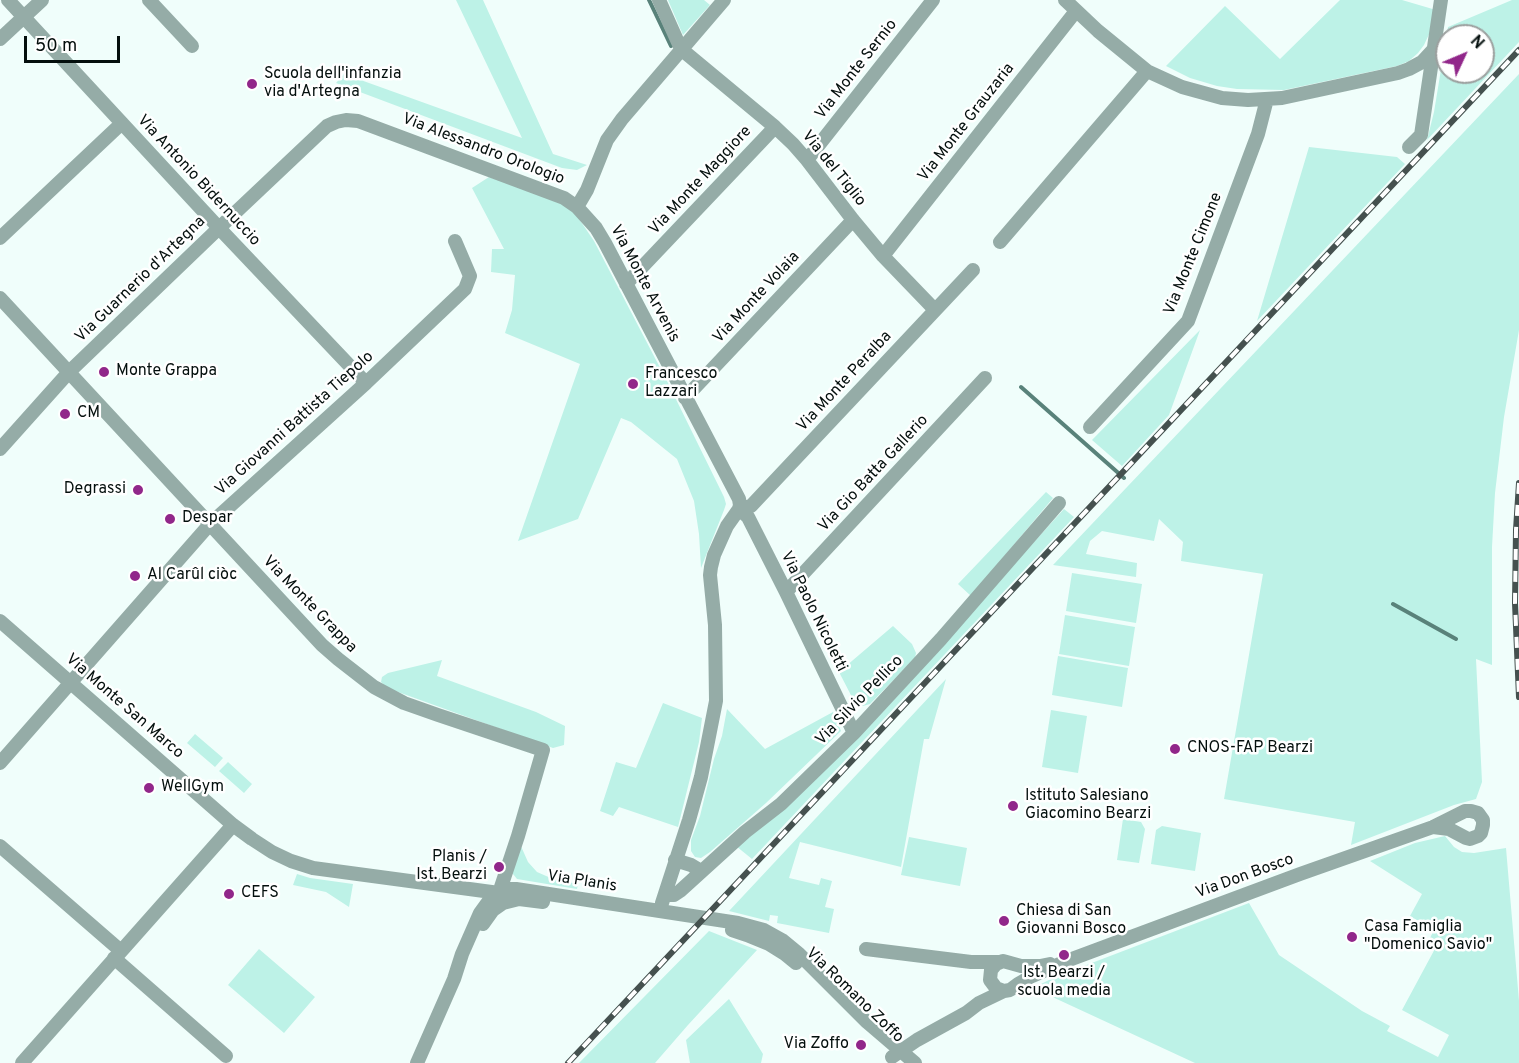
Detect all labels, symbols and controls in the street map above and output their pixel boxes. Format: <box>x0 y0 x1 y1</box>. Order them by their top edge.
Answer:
street label: Via Monte Sernio <box>812 16 902 124</box>
scale bar <box>27 24 123 62</box>
north arrow <box>1435 24 1495 84</box>
text: N <box>1465 32 1488 54</box>
text: 50 m <box>35 35 77 58</box>
street label: Via Monte Grauzaria <box>915 60 1019 186</box>
place label: Scuola dell'infanzia via d'Artegna <box>264 65 401 103</box>
marker: Scuola dell'infanzia via d'Artegna <box>245 77 259 91</box>
street label: Via Alessandro Orologio <box>399 110 567 190</box>
street label: Via Antonio Bidernuccio <box>132 111 264 251</box>
street label: Via Monte Maggiore <box>646 123 756 239</box>
street label: Via del Tiglio <box>797 127 869 211</box>
street label: Via Monte Cimone <box>1161 190 1227 318</box>
street label: Via Guarnerio d'Artegna <box>72 213 210 347</box>
street label: Via Monte Arvenis <box>605 222 683 346</box>
street label: Via Monte Volaia <box>710 248 804 348</box>
street label: Via Monte Peralba <box>793 328 897 436</box>
street label: Via Giovanni Battista Tiepolo <box>212 348 378 500</box>
place label: Monte Grappa <box>116 362 217 382</box>
marker: Monte Grappa <box>97 365 111 379</box>
place label: Francesco Lazzari <box>645 365 718 403</box>
marker: Francesco Lazzari <box>626 377 640 391</box>
place label: CM <box>77 404 100 424</box>
marker: CM <box>58 407 72 421</box>
street label: Via Gio Batta Gallerio <box>815 412 933 536</box>
place label: Degrassi <box>64 480 126 500</box>
marker: Degrassi <box>131 483 145 497</box>
place label: Despar <box>182 509 233 529</box>
marker: Despar <box>163 512 177 526</box>
street label: Via Paolo Nicoletti <box>776 549 850 675</box>
street label: Via Monte Grappa <box>258 552 360 658</box>
place label: Al Carûl ciòc <box>147 566 237 586</box>
marker: Al Carûl ciòc <box>128 569 142 583</box>
street label: Via Monte San Marco <box>61 650 187 764</box>
street label: Via Silvio Pellico <box>812 652 908 750</box>
place label: CNOS-FAP Bearzi <box>1187 739 1313 759</box>
marker: CNOS-FAP Bearzi <box>1168 742 1182 756</box>
place label: WellGym <box>161 778 224 798</box>
marker: WellGym <box>142 781 156 795</box>
place label: Istituto Salesiano Giacomino Bearzi <box>1025 787 1151 825</box>
marker: Istituto Salesiano Giacomino Bearzi <box>1006 799 1020 813</box>
place label: Planis / Ist. Bearzi <box>416 848 487 886</box>
street label: Via Don Bosco <box>1193 850 1297 904</box>
marker: Planis / Ist. Bearzi <box>492 860 506 874</box>
street label: Via Planis <box>546 867 618 897</box>
place label: CEFS <box>241 884 279 904</box>
marker: CEFS <box>222 887 236 901</box>
place label: Chiesa di San Giovanni Bosco <box>1016 902 1126 940</box>
marker: Chiesa di San Giovanni Bosco <box>997 914 1011 928</box>
place label: Casa Famiglia "Domenico Savio" <box>1364 918 1492 956</box>
marker: Casa Famiglia "Domenico Savio" <box>1345 930 1359 944</box>
street label: Via Romano Zoffo <box>801 944 907 1048</box>
marker: Ist. Bearzi / scuola media <box>1057 948 1071 962</box>
place label: Ist. Bearzi / scuola media <box>1017 964 1111 1002</box>
place label: Via Zoffo <box>784 1035 849 1055</box>
marker: Via Zoffo <box>854 1038 868 1052</box>

